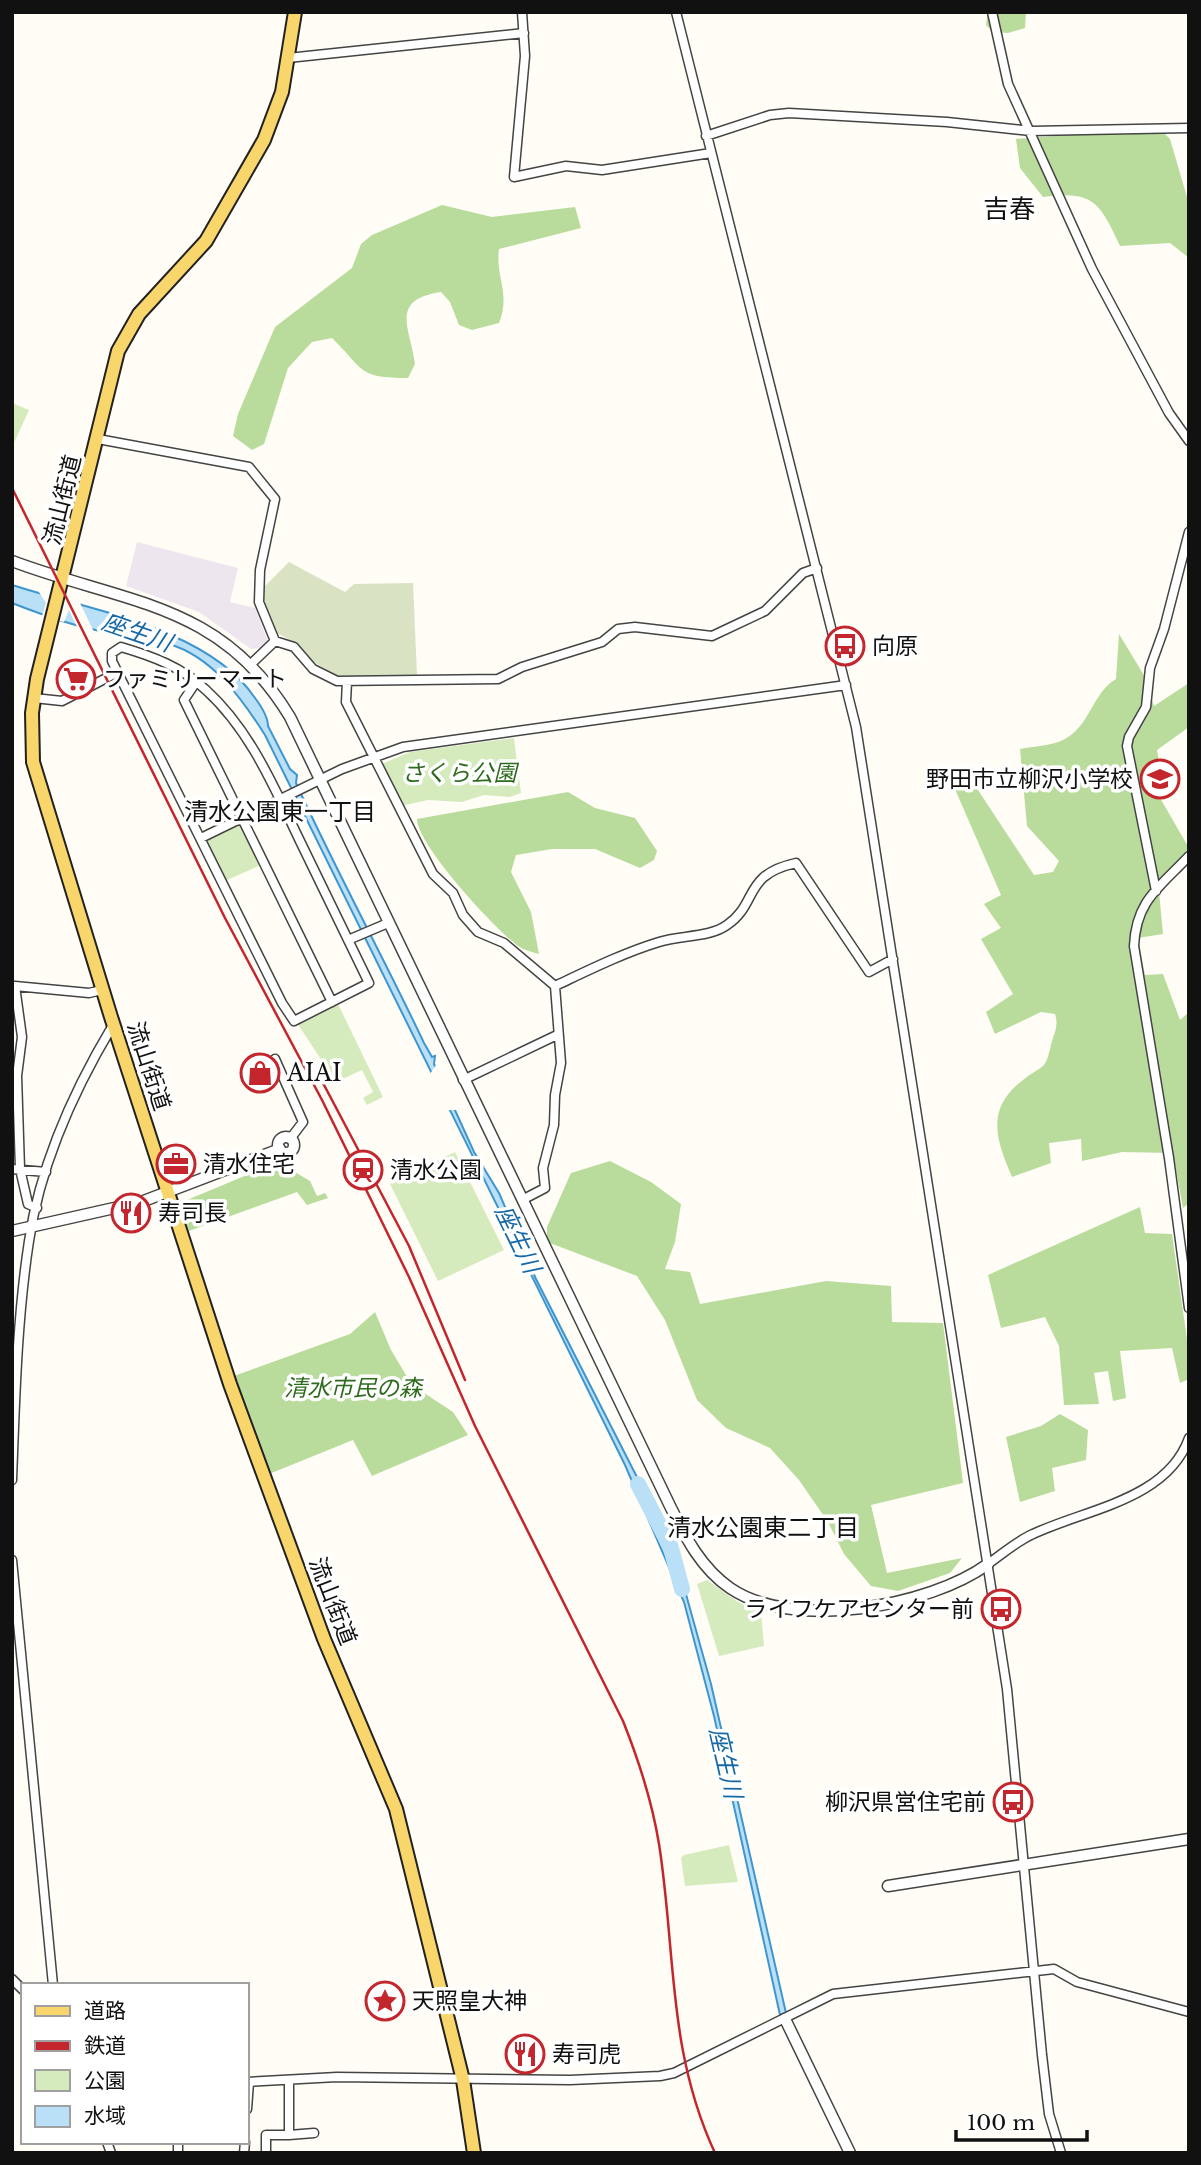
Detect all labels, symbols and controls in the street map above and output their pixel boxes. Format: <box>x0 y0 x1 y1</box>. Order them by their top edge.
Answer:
district label: 吉春 <box>983 193 1035 225</box>
street label: 流山街道 <box>37 452 87 548</box>
water label: 座生川 <box>98 607 179 658</box>
bus stop icon: 向原 <box>824 625 866 667</box>
place label: 向原 <box>872 632 918 660</box>
supermarket icon: ファミリーマート <box>55 658 97 700</box>
place label: ファミリーマート <box>103 665 287 693</box>
school or university icon: 野田市立柳沢小学校 <box>1139 758 1181 800</box>
park label: さくら公園 <box>402 759 520 787</box>
place label: 野田市立柳沢小学校 <box>926 765 1133 793</box>
district label: 清水公園東一丁目 <box>184 797 376 826</box>
street label: 流山街道 <box>121 1018 177 1114</box>
shop icon: AIAI <box>239 1052 281 1094</box>
place label: AIAI <box>286 1059 342 1087</box>
office icon: 清水住宅 <box>155 1143 197 1185</box>
station icon: 清水公園 <box>342 1149 384 1191</box>
place label: 清水住宅 <box>203 1150 295 1178</box>
place label: 清水公園 <box>390 1156 482 1184</box>
restaurant icon: 寿司長 <box>110 1192 152 1234</box>
place label: 寿司長 <box>158 1199 227 1227</box>
water label: 座生川 <box>489 1200 548 1280</box>
park label: 清水市民の森 <box>284 1374 424 1402</box>
district label: 清水公園東二丁目 <box>667 1513 859 1542</box>
street label: 流山街道 <box>303 1553 363 1649</box>
bus stop icon: ライフケアセンター前 <box>980 1588 1022 1630</box>
place label: ライフケアセンター前 <box>744 1595 974 1623</box>
water label: 座生川 <box>704 1725 749 1804</box>
bus stop icon: 柳沢県営住宅前 <box>992 1781 1034 1823</box>
place label: 柳沢県営住宅前 <box>825 1788 986 1816</box>
place icon: 天照皇大神 <box>364 1980 406 2022</box>
legend <box>21 1983 248 2144</box>
place label: 天照皇大神 <box>412 1987 527 2015</box>
text: 道路 <box>84 1998 126 2024</box>
text: 鉄道 <box>84 2033 126 2059</box>
restaurant icon: 寿司虎 <box>504 2033 546 2075</box>
place label: 寿司虎 <box>552 2040 621 2068</box>
text: 公園 <box>84 2068 126 2094</box>
scale bar <box>956 2098 1087 2142</box>
text: 水域 <box>84 2103 126 2129</box>
text: 100 m <box>967 2110 1035 2136</box>

